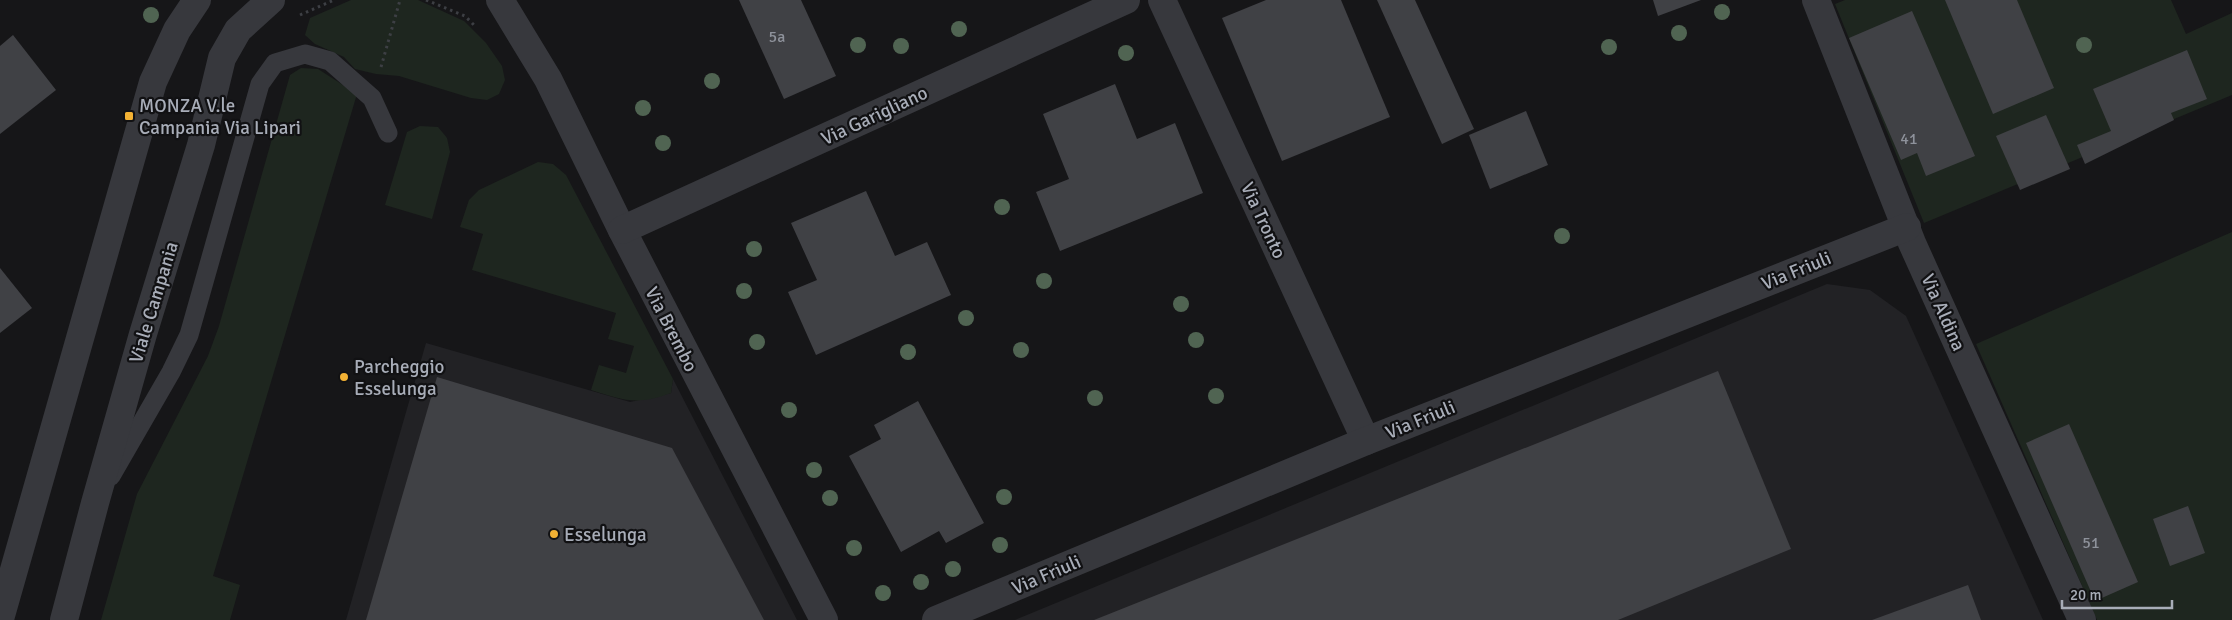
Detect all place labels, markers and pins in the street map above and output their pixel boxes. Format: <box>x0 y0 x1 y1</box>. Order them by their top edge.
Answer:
place label: MONZA V.le Campania Via Lipari <box>139 94 301 140</box>
marker: MONZA V.le Campania Via Lipari <box>123 110 135 122</box>
place label: Parcheggio Esselunga <box>354 355 445 401</box>
marker: Parcheggio Esselunga <box>338 371 350 383</box>
place label: Esselunga <box>564 523 647 547</box>
marker: Esselunga <box>548 528 560 540</box>

